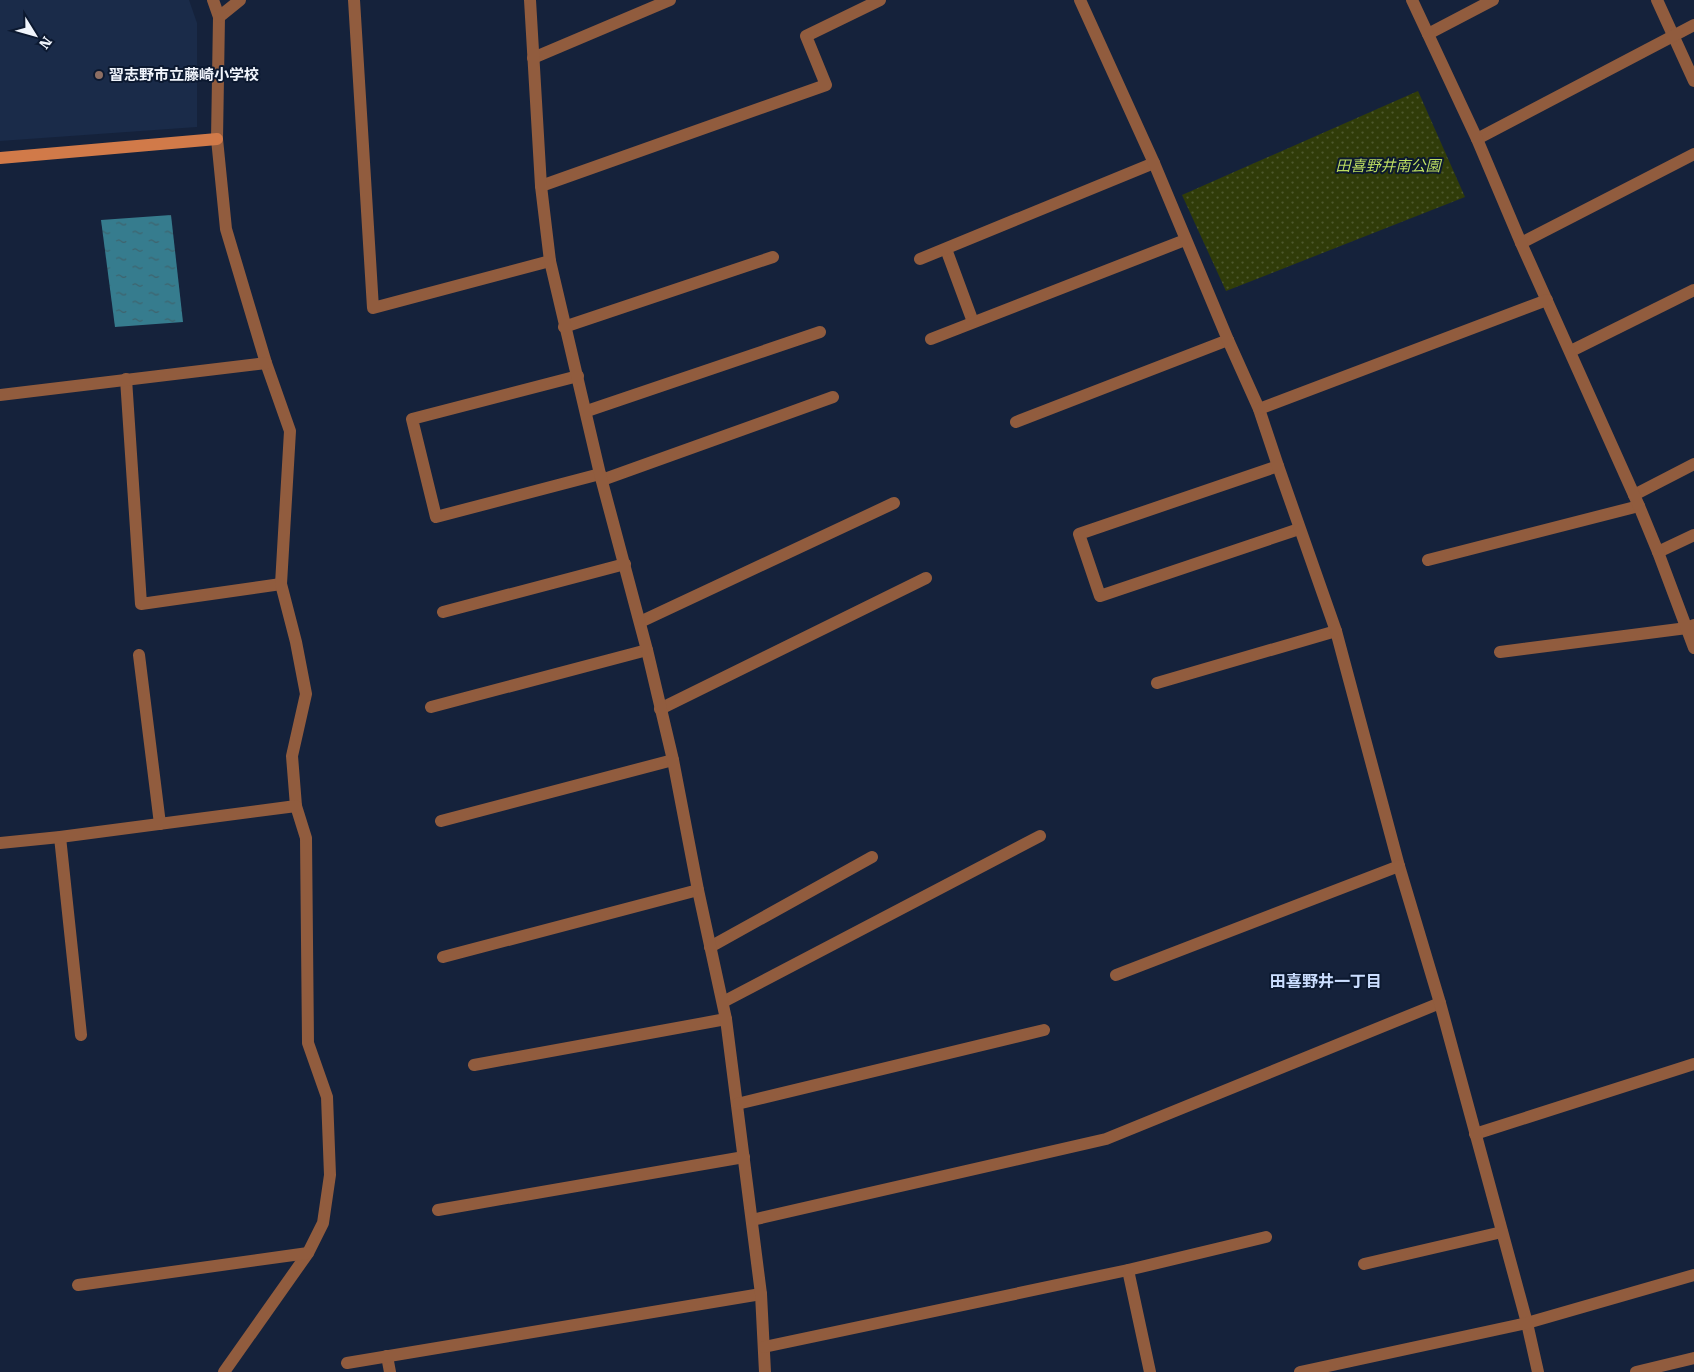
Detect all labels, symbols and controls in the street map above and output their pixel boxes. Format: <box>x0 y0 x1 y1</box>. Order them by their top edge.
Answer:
north arrow <box>10 10 60 60</box>
text: N <box>36 34 55 52</box>
place label: 習志野市立藤崎小学校 <box>109 66 259 84</box>
marker: 習志野市立藤崎小学校 <box>93 69 105 81</box>
park label: 田喜野井南公園 <box>1335 157 1442 175</box>
district label: 田喜野井一丁目 <box>1270 972 1382 991</box>

